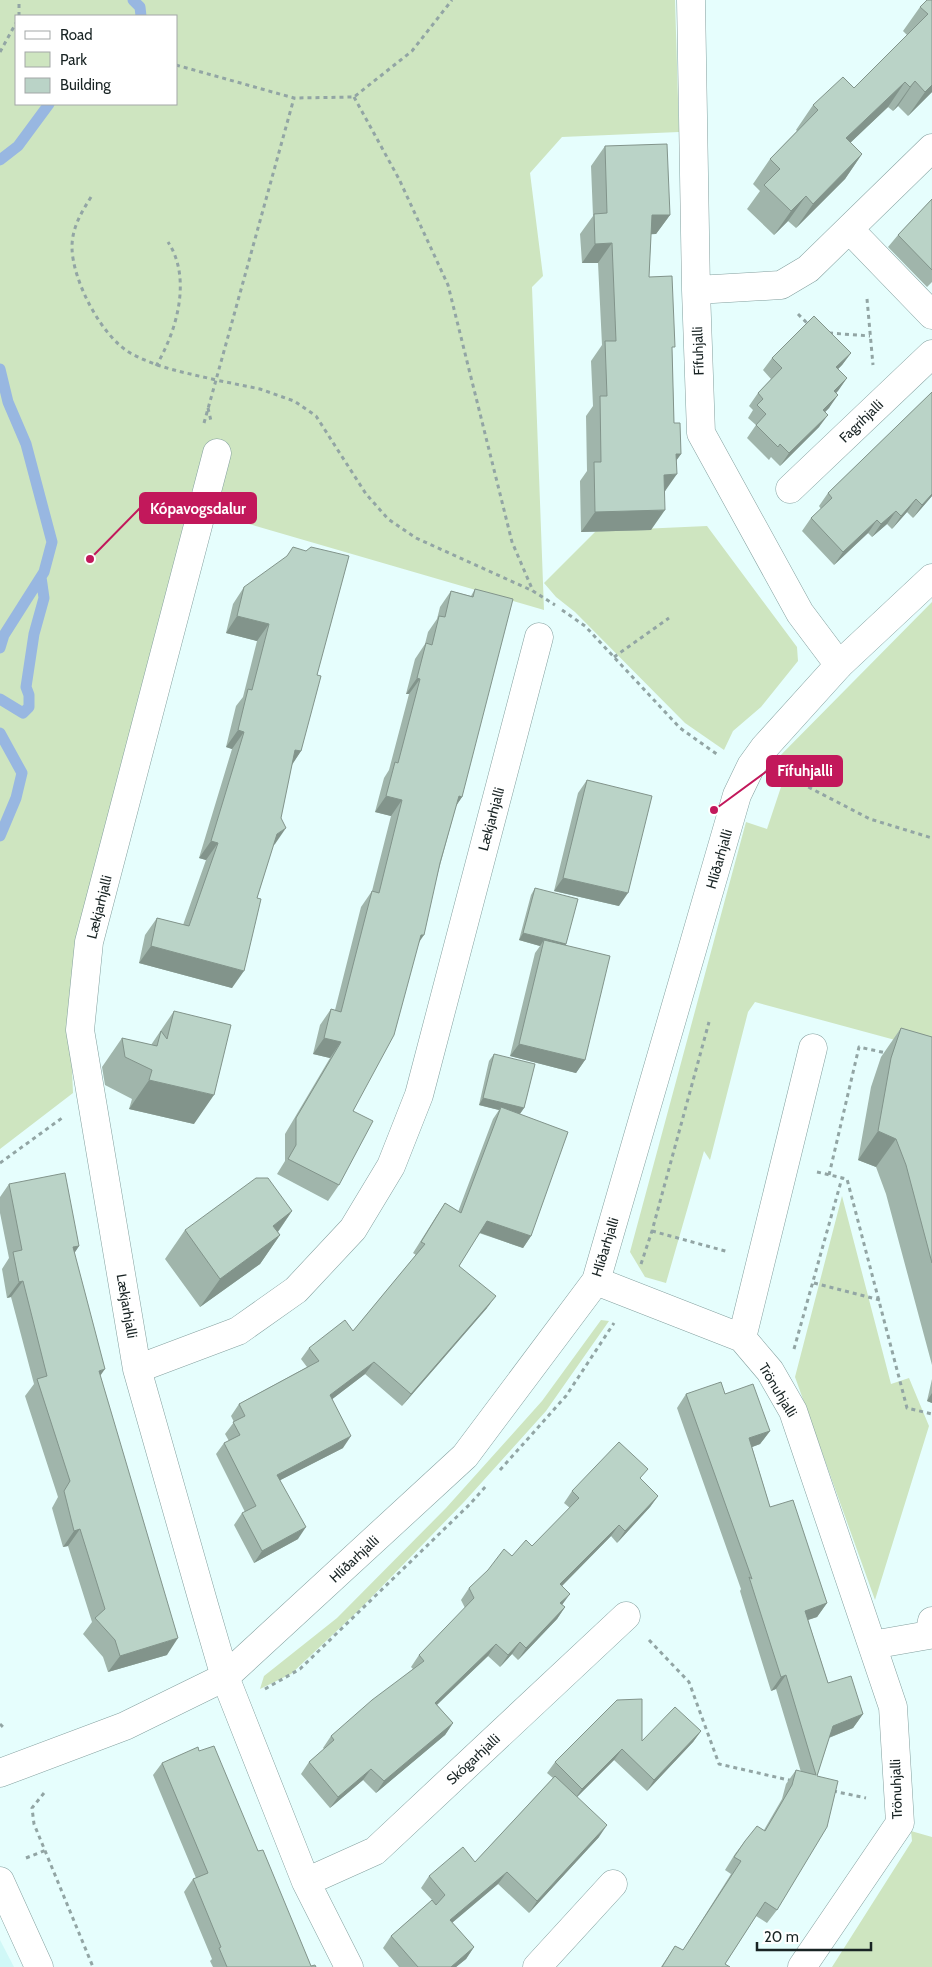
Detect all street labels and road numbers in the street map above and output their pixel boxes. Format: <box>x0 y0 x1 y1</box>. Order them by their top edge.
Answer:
street label: Fífuhjalli <box>688 326 708 376</box>
street label: Fagrihjalli <box>835 396 887 446</box>
street label: Lækjarhjalli <box>474 785 508 853</box>
street label: Hlíðarhjalli <box>702 827 736 891</box>
street label: Lækjarhjalli <box>82 873 116 941</box>
street label: Hlíðarhjalli <box>587 1215 623 1279</box>
street label: Lækjarhjalli <box>112 1272 142 1340</box>
street label: Trönuhjalli <box>755 1360 801 1420</box>
street label: Hlíðarhjalli <box>325 1532 383 1586</box>
street label: Skógarhjalli <box>442 1730 504 1788</box>
street label: Trönuhjalli <box>886 1759 906 1819</box>

